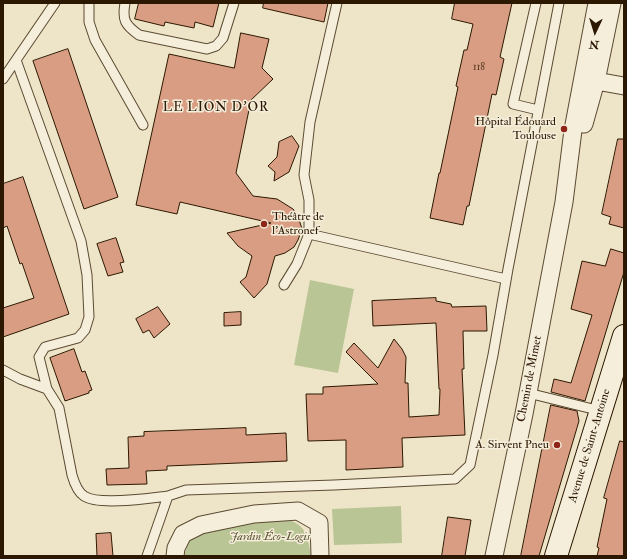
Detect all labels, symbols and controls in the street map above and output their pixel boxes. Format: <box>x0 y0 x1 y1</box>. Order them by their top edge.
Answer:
north arrow <box>575 12 615 52</box>
text: N <box>589 38 600 51</box>
house number: 118 <box>473 62 485 74</box>
district label: LE LION D'OR <box>163 100 269 116</box>
place label: Hôpital Édouard Toulouse <box>475 115 556 143</box>
marker: Hôpital Édouard Toulouse <box>559 124 569 134</box>
place label: Théâtre de l'Astronef <box>272 210 324 238</box>
marker: Théâtre de l'Astronef <box>259 219 269 229</box>
street label: Chemin de Mimet <box>515 335 545 423</box>
street label: Avenue de Saint-Antoine <box>566 387 614 505</box>
place label: A. Sirvent Pneu <box>475 438 549 452</box>
marker: A. Sirvent Pneu <box>552 440 562 450</box>
park label: Jardin Éco-Logis <box>230 530 310 544</box>

